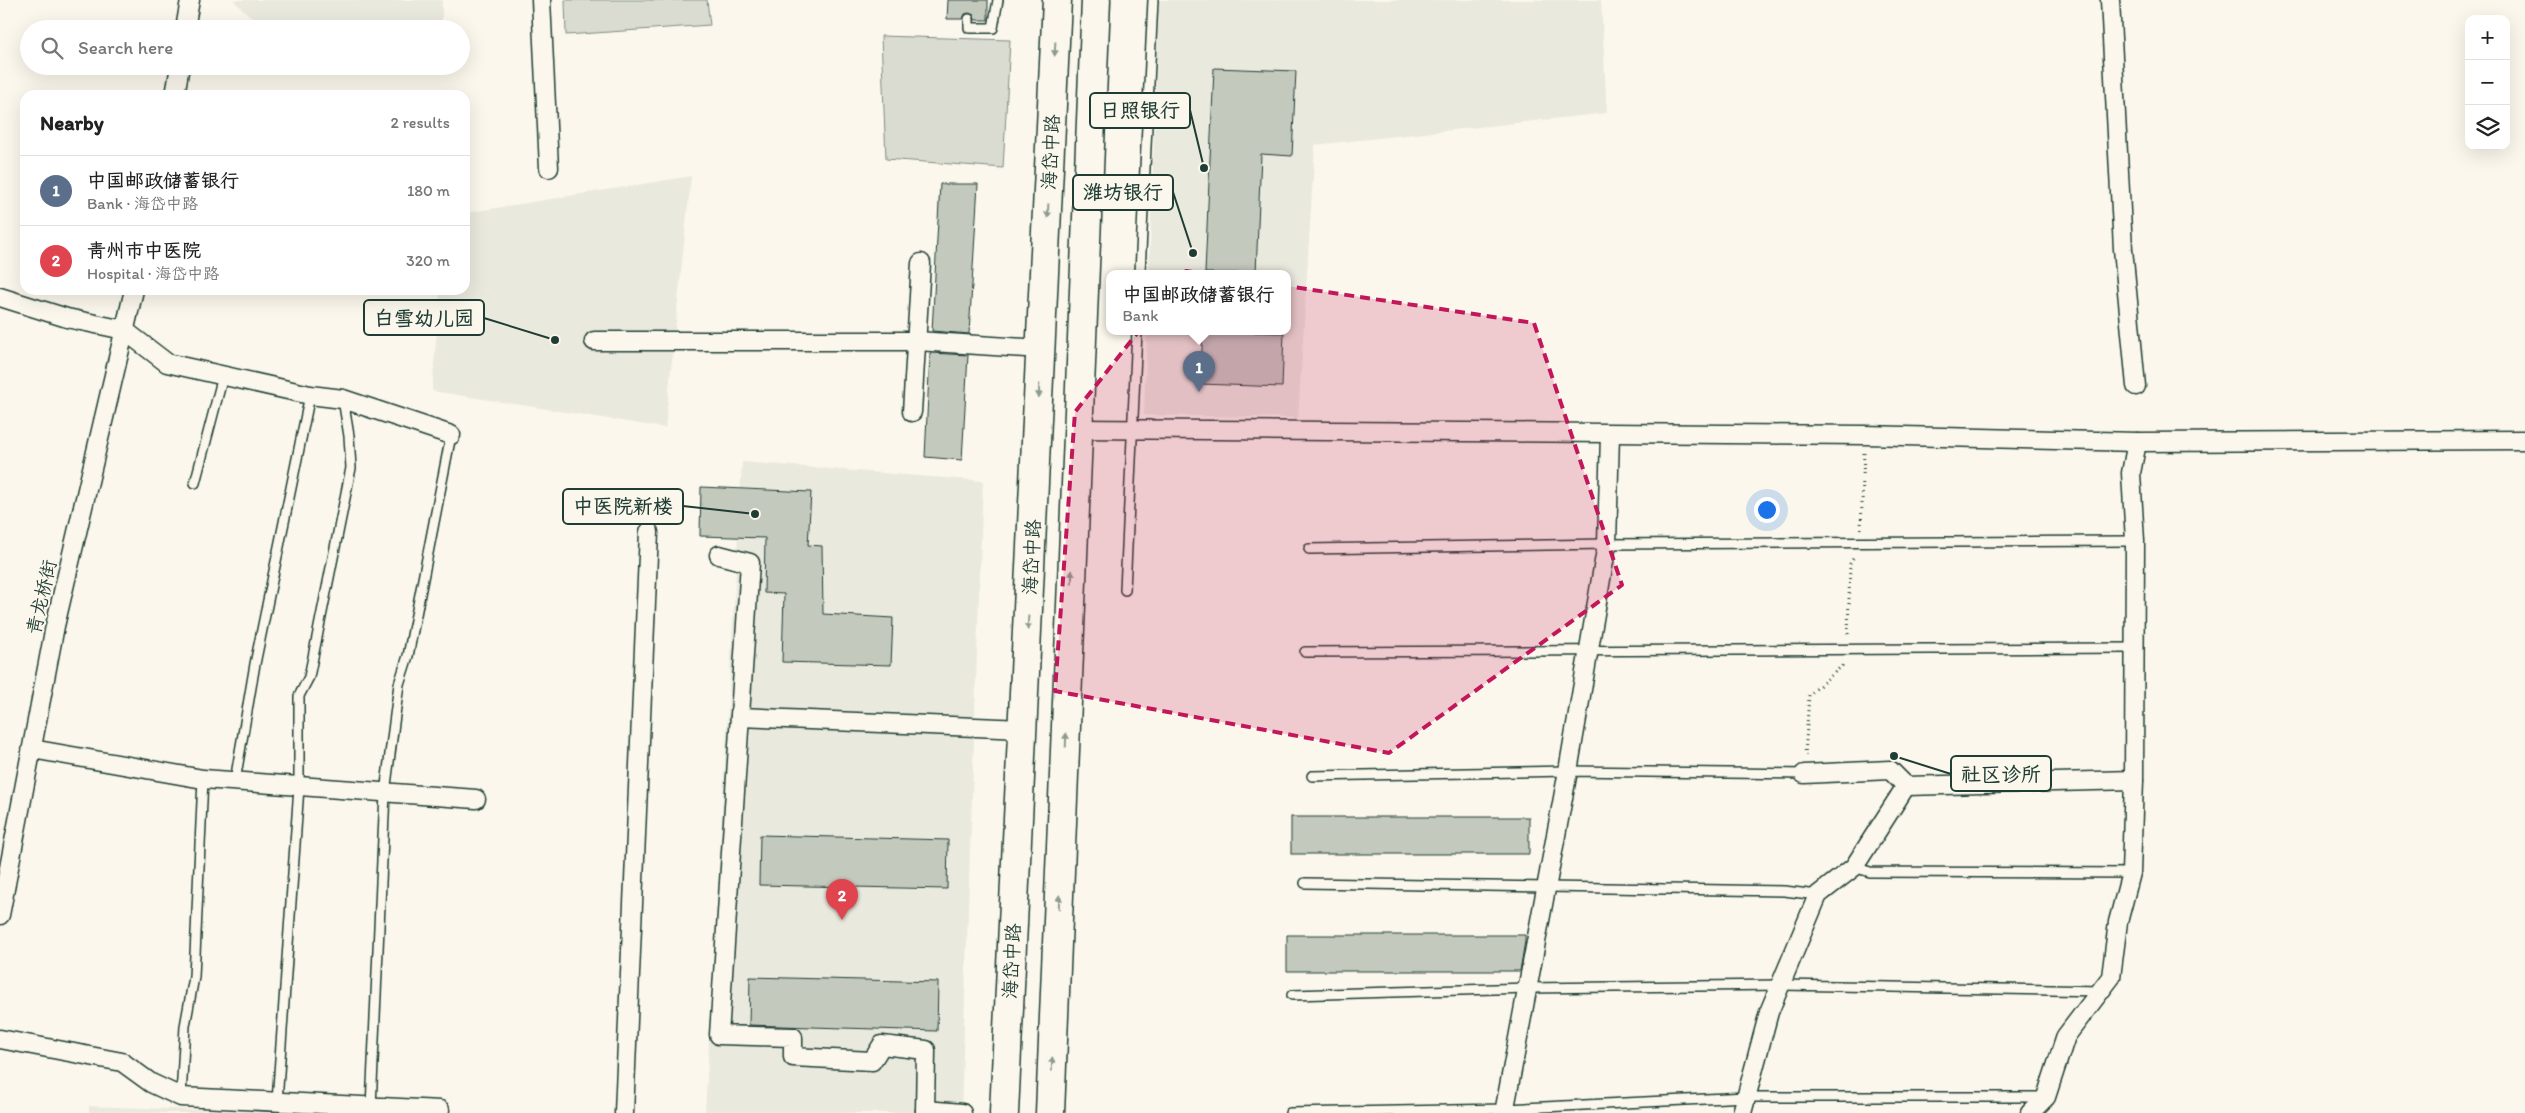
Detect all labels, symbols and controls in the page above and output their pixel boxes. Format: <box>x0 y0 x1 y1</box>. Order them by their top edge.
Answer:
map controls <box>2465 15 2510 150</box>
button: + <box>2465 15 2510 60</box>
search box <box>20 20 470 75</box>
icon: search <box>38 34 66 62</box>
text: Search here <box>78 36 173 59</box>
one-way arrow <box>1051 41 1059 57</box>
button: − <box>2465 60 2510 105</box>
callout: 日照银行 <box>1090 93 1190 128</box>
text: 日照银行 <box>1100 98 1180 122</box>
button: layers <box>2465 105 2510 150</box>
text: Nearby <box>40 110 104 135</box>
text: 2 results <box>390 113 450 132</box>
street label: 海岱中路 <box>1037 113 1064 191</box>
text: 中国邮政储蓄银行 <box>87 169 239 192</box>
callout: 潍坊银行 <box>1073 175 1173 210</box>
text: 潍坊银行 <box>1083 180 1163 204</box>
text: 1 <box>52 181 60 200</box>
text: 180 m <box>407 181 450 200</box>
text: Bank · 海岱中路 <box>87 194 198 213</box>
one-way arrow <box>1043 203 1051 219</box>
text: 青州市中医院 <box>87 239 201 262</box>
text: 2 <box>52 251 60 270</box>
text: 320 m <box>406 251 450 270</box>
text: Hospital · 海岱中路 <box>87 264 219 283</box>
popup <box>1106 270 1291 335</box>
text: 中国邮政储蓄银行 <box>1122 283 1275 306</box>
callout: 白雪幼儿园 <box>364 300 484 335</box>
text: 白雪幼儿园 <box>374 306 474 330</box>
text: Bank <box>1122 306 1158 325</box>
pin: 1 <box>1183 351 1215 392</box>
one-way arrow <box>1035 383 1043 399</box>
callout: 中医院新楼 <box>563 489 683 524</box>
text: 中医院新楼 <box>573 494 673 518</box>
your location <box>1754 497 1780 523</box>
street label: 海岱中路 <box>1018 518 1045 596</box>
street label: 青龙桥街 <box>22 557 61 637</box>
one-way arrow <box>1069 569 1077 585</box>
one-way arrow <box>1024 615 1032 631</box>
one-way arrow <box>1062 731 1070 747</box>
callout: 社区诊所 <box>1951 756 2051 791</box>
text: 社区诊所 <box>1961 762 2041 786</box>
pin: 2 <box>826 879 858 920</box>
one-way arrow <box>1055 894 1063 910</box>
street label: 海岱中路 <box>998 922 1025 1000</box>
one-way arrow <box>1049 1056 1057 1072</box>

